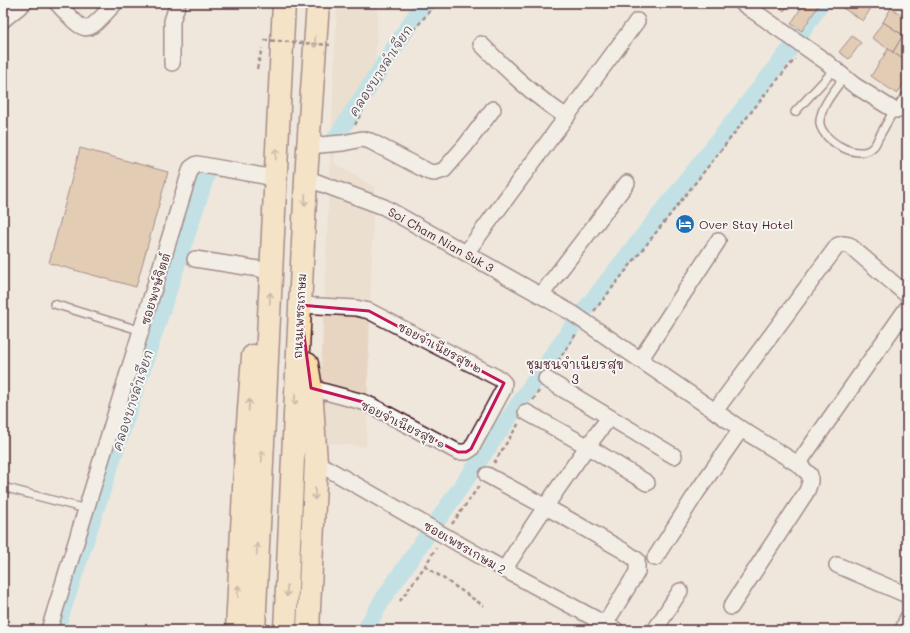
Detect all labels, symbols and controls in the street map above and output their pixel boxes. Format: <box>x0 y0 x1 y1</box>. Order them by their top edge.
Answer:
water label: คลองบางลำเจียก <box>344 21 416 119</box>
one-way arrow <box>312 35 319 48</box>
one-way arrow <box>273 148 280 161</box>
one-way arrow <box>301 193 309 206</box>
street label: Soi Cham Nian Suk 3 <box>386 203 497 275</box>
hotel icon: Over Stay Hotel <box>674 213 696 235</box>
place label: Over Stay Hotel <box>699 216 793 232</box>
street label: ซอยพงษ์จิตต์ <box>136 251 174 327</box>
street label: ถนนเพชรเกษม <box>289 273 309 359</box>
one-way arrow <box>266 292 274 305</box>
street label: ซอยจำเนียรสุข ๒ <box>394 318 485 379</box>
water label: คลองบางลำเจียก <box>107 347 156 453</box>
district label: ชุมชนจำเนียรสุข 3 <box>526 355 624 387</box>
one-way arrow <box>292 392 299 405</box>
street label: ซอยจำเนียรสุข ๑ <box>357 397 448 454</box>
one-way arrow <box>245 399 252 412</box>
one-way arrow <box>258 450 265 463</box>
one-way arrow <box>311 487 319 500</box>
street label: ซอยเพชรเกษม 2 <box>421 517 509 577</box>
one-way arrow <box>254 543 261 556</box>
one-way arrow <box>283 584 290 597</box>
one-way arrow <box>234 585 241 598</box>

